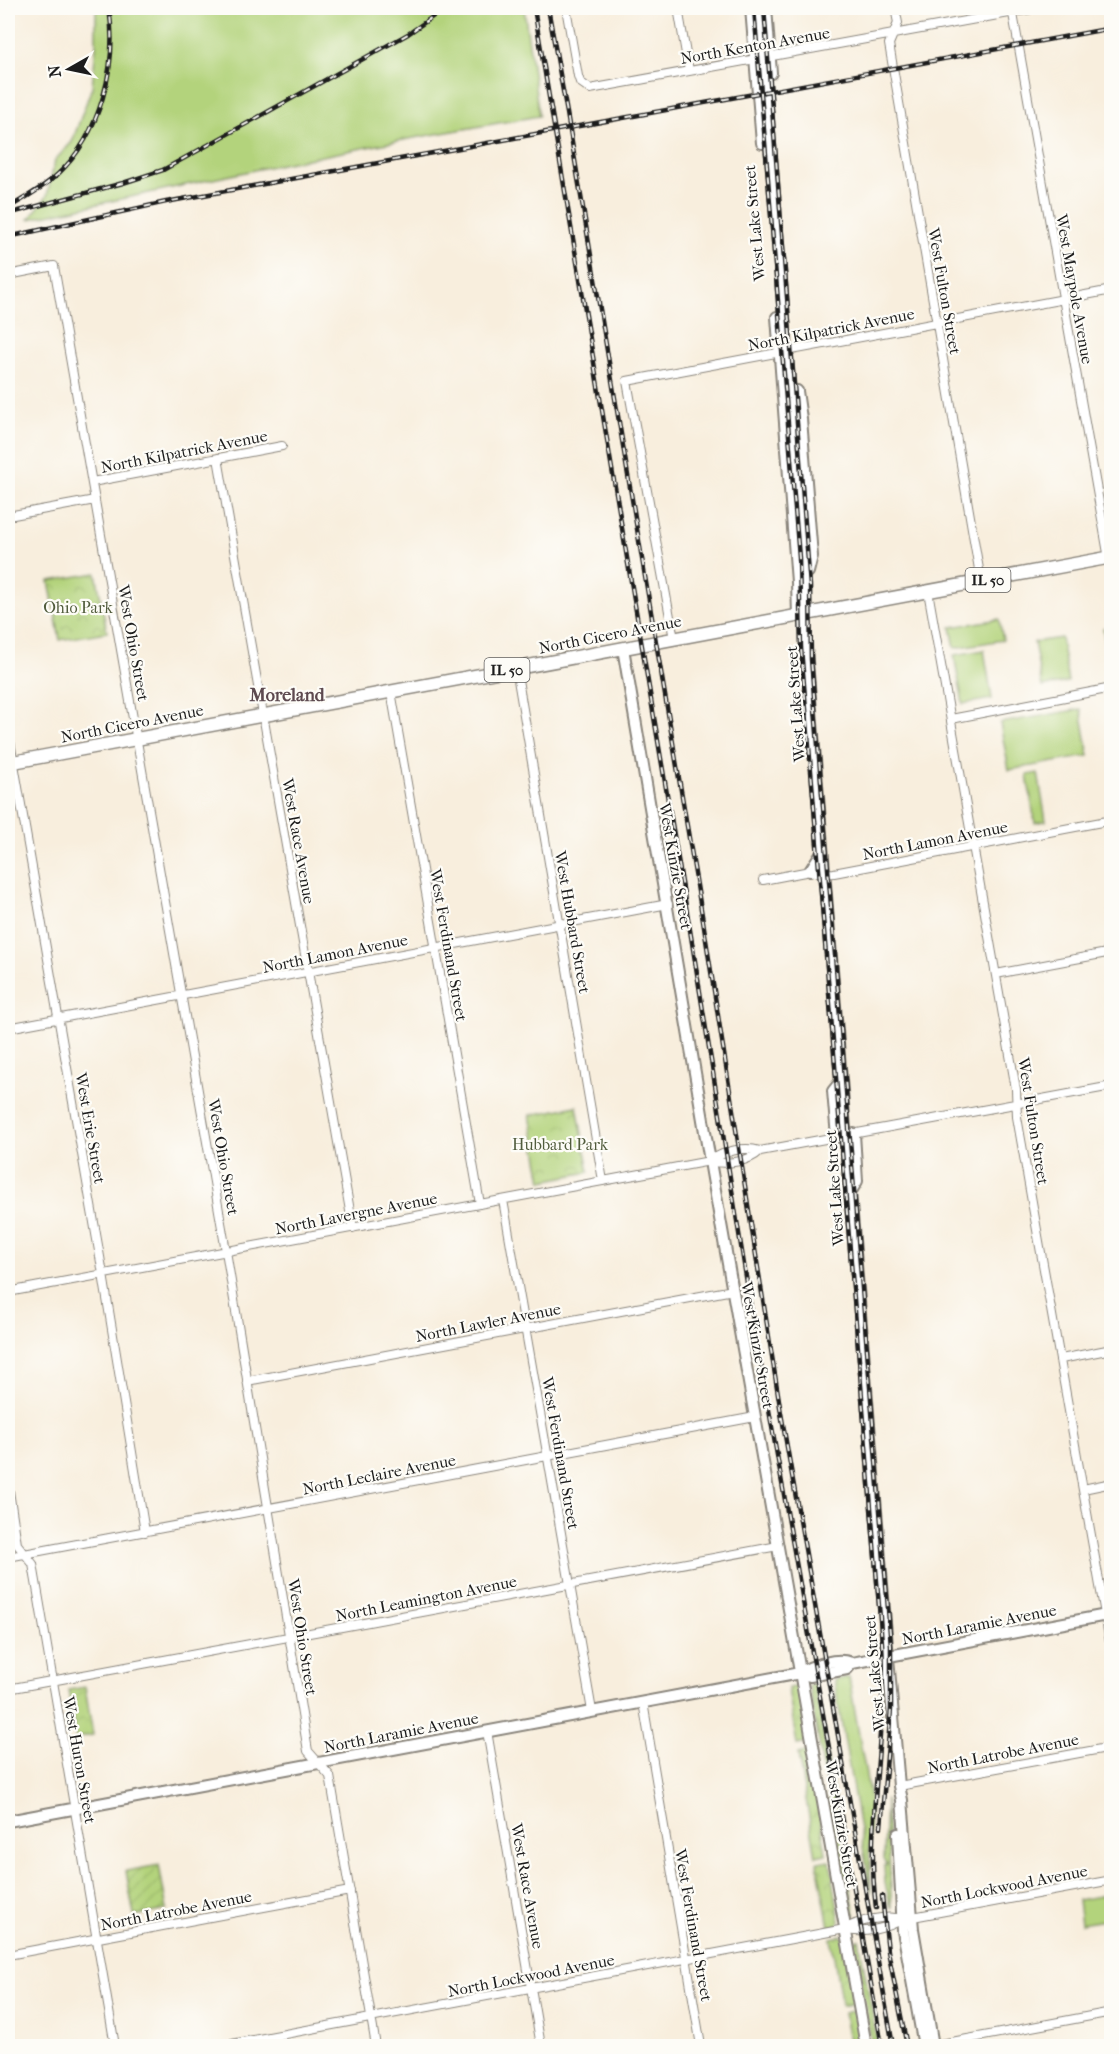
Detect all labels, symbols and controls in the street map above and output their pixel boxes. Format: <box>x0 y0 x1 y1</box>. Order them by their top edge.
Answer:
street label: North Kenton Avenue <box>679 23 831 68</box>
north arrow <box>39 39 99 99</box>
text: N <box>44 63 65 79</box>
street label: West Lake Street <box>740 164 769 283</box>
street label: West Maypole Avenue <box>1052 212 1097 366</box>
street label: West Fulton Street <box>924 225 965 356</box>
street label: North Kilpatrick Avenue <box>746 304 916 355</box>
street label: North Kilpatrick Avenue <box>99 426 269 477</box>
road number: IL 50 <box>966 568 1010 592</box>
street label: West Ohio Street <box>114 583 153 703</box>
park label: Ohio Park <box>43 598 114 617</box>
street label: North Cicero Avenue <box>537 611 683 658</box>
street label: West Lake Street <box>782 645 809 764</box>
road number: IL 50 <box>484 658 530 682</box>
district label: Moreland <box>248 685 326 706</box>
street label: North Cicero Avenue <box>59 700 205 747</box>
street label: West Race Avenue <box>278 776 319 905</box>
street label: West Kinzie Street <box>655 800 696 931</box>
street label: North Lamon Avenue <box>861 817 1009 864</box>
street label: West Hubbard Street <box>550 848 594 995</box>
street label: West Ferdinand Street <box>426 866 471 1023</box>
street label: North Lamon Avenue <box>261 930 409 977</box>
street label: West Fulton Street <box>1014 1055 1053 1186</box>
street label: West Erie Street <box>71 1070 110 1185</box>
street label: West Ohio Street <box>204 1097 243 1217</box>
street label: West Lake Street <box>821 1129 848 1248</box>
park label: Hubbard Park <box>512 1135 609 1154</box>
street label: North Lavergne Avenue <box>273 1188 439 1239</box>
street label: West Kinzie Street <box>737 1279 778 1410</box>
street label: North Lawler Avenue <box>414 1299 562 1346</box>
street label: West Ferdinand Street <box>538 1374 583 1531</box>
street label: North Leclaire Avenue <box>301 1450 457 1499</box>
street label: North Leamington Avenue <box>334 1572 518 1625</box>
street label: West Ohio Street <box>284 1577 321 1697</box>
street label: North Laramie Avenue <box>900 1600 1058 1649</box>
street label: West Lake Street <box>860 1614 889 1733</box>
street label: West Huron Street <box>59 1694 100 1825</box>
street label: North Laramie Avenue <box>322 1708 480 1757</box>
street label: North Latrobe Avenue <box>926 1729 1080 1777</box>
street label: West Kinzie Street <box>821 1758 862 1889</box>
street label: West Race Avenue <box>507 1821 548 1950</box>
street label: West Ferdinand Street <box>671 1846 716 2003</box>
street label: North Lockwood Avenue <box>919 1861 1089 1912</box>
street label: North Latrobe Avenue <box>99 1886 253 1934</box>
street label: North Lockwood Avenue <box>446 1950 616 2001</box>

